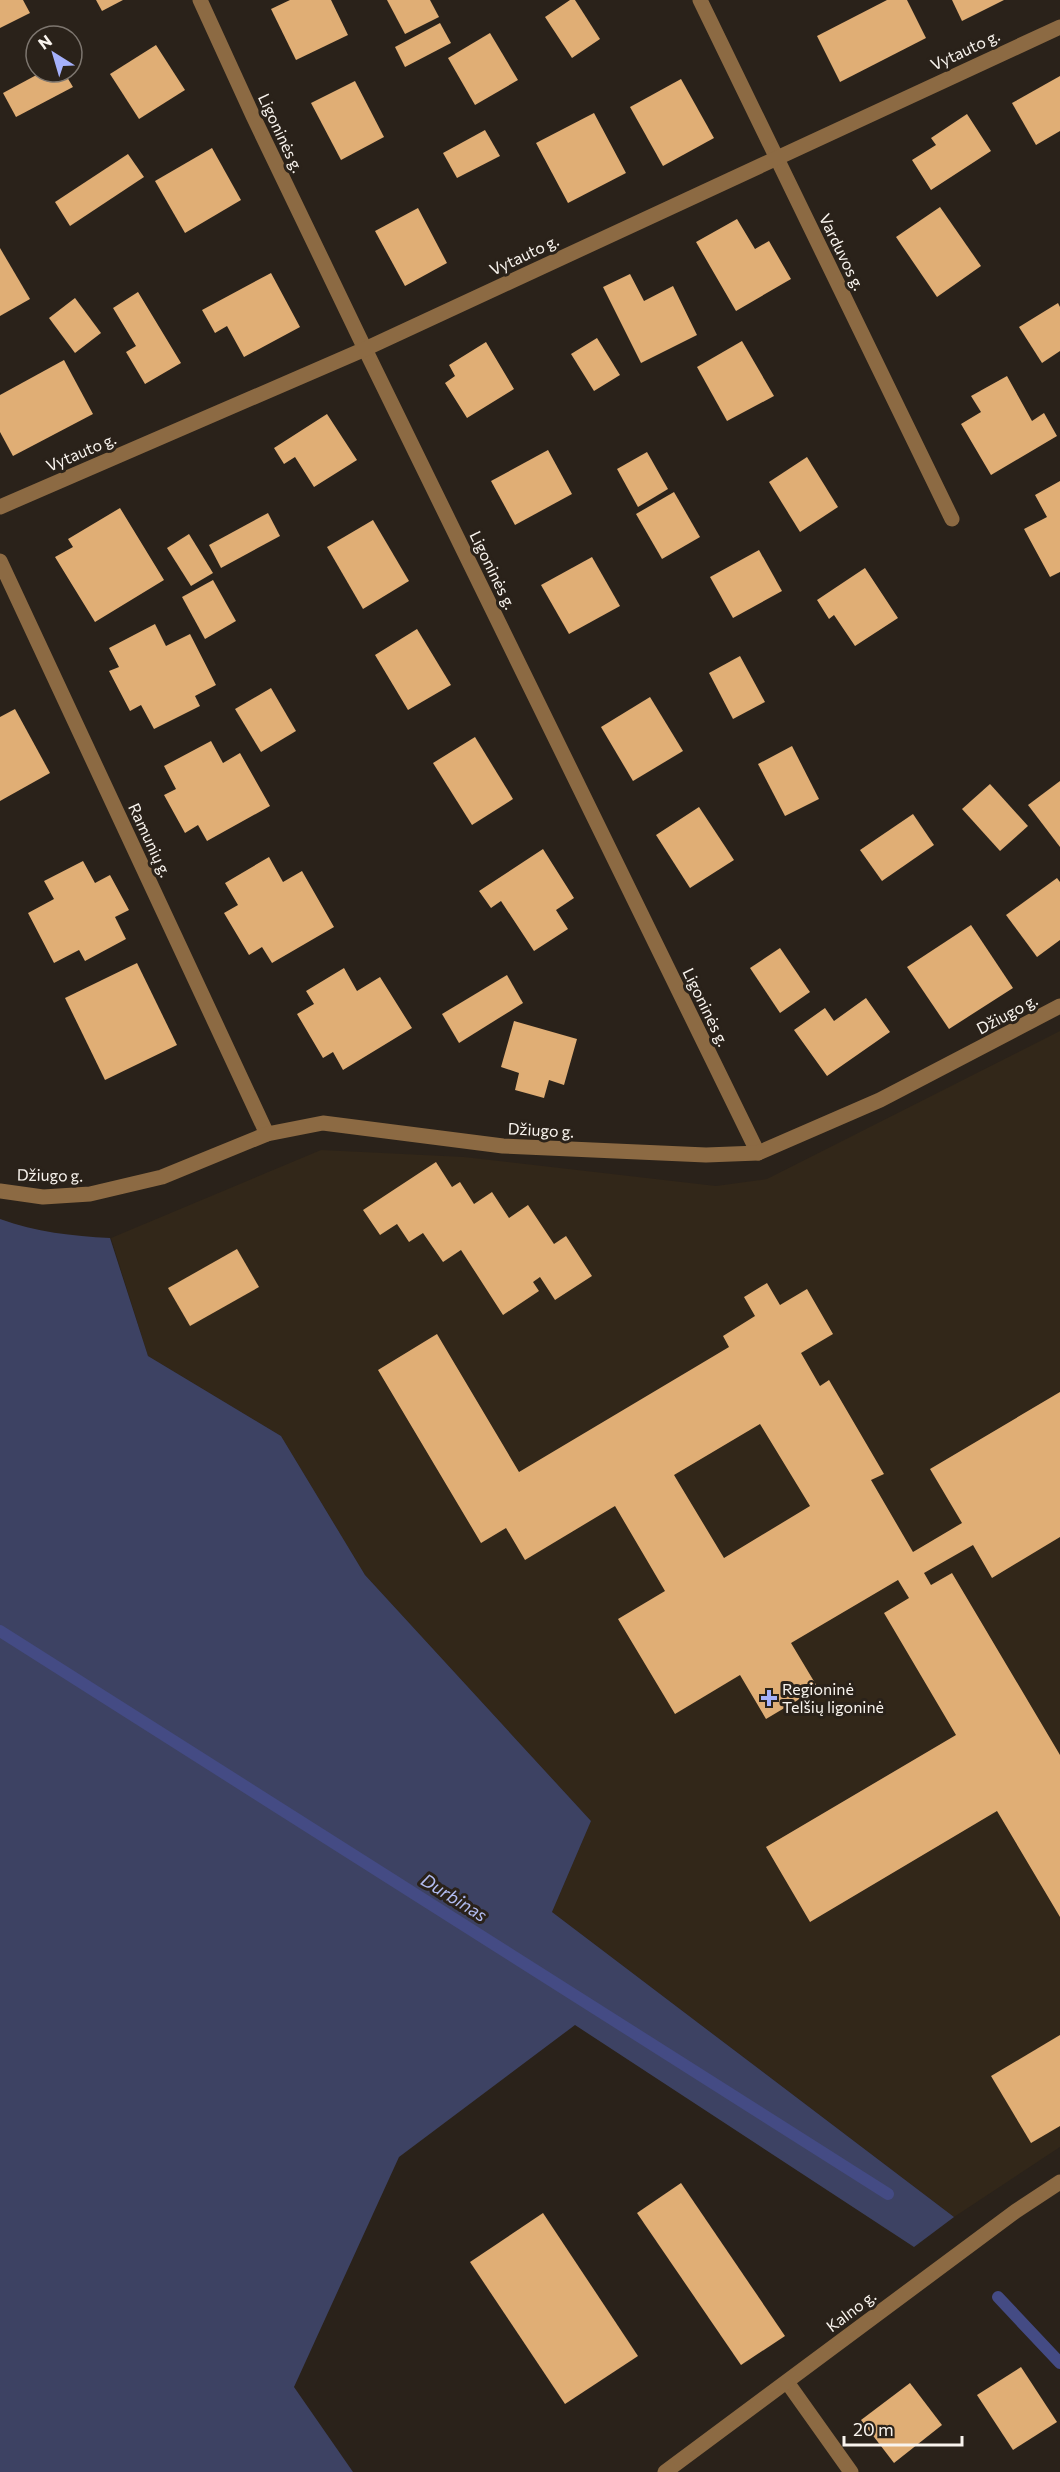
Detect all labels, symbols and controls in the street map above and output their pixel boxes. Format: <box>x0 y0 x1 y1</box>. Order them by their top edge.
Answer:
north arrow <box>24 24 84 84</box>
street label: Vytauto g. <box>927 25 1002 74</box>
text: N <box>34 30 55 53</box>
street label: Ligoninės g. <box>255 90 308 175</box>
street label: Varduvos g. <box>816 210 869 293</box>
street label: Vytauto g. <box>486 230 561 279</box>
street label: Vytauto g. <box>43 428 119 475</box>
street label: Ligoninės g. <box>466 527 521 612</box>
street label: Ramunių g. <box>125 800 176 880</box>
street label: Ligoninės g. <box>679 964 734 1049</box>
street label: Džiugo g. <box>973 990 1041 1038</box>
street label: Džiugo g. <box>507 1118 575 1141</box>
street label: Džiugo g. <box>17 1164 83 1185</box>
place label: Regioninė Telšių ligoninė <box>782 1679 884 1716</box>
marker: Regioninė Telšių ligoninė <box>760 1689 778 1707</box>
water label: Durbinas <box>417 1868 492 1926</box>
street label: Kalno g. <box>822 2286 879 2335</box>
scale bar <box>844 2409 962 2447</box>
text: 20 m <box>853 2418 894 2440</box>

